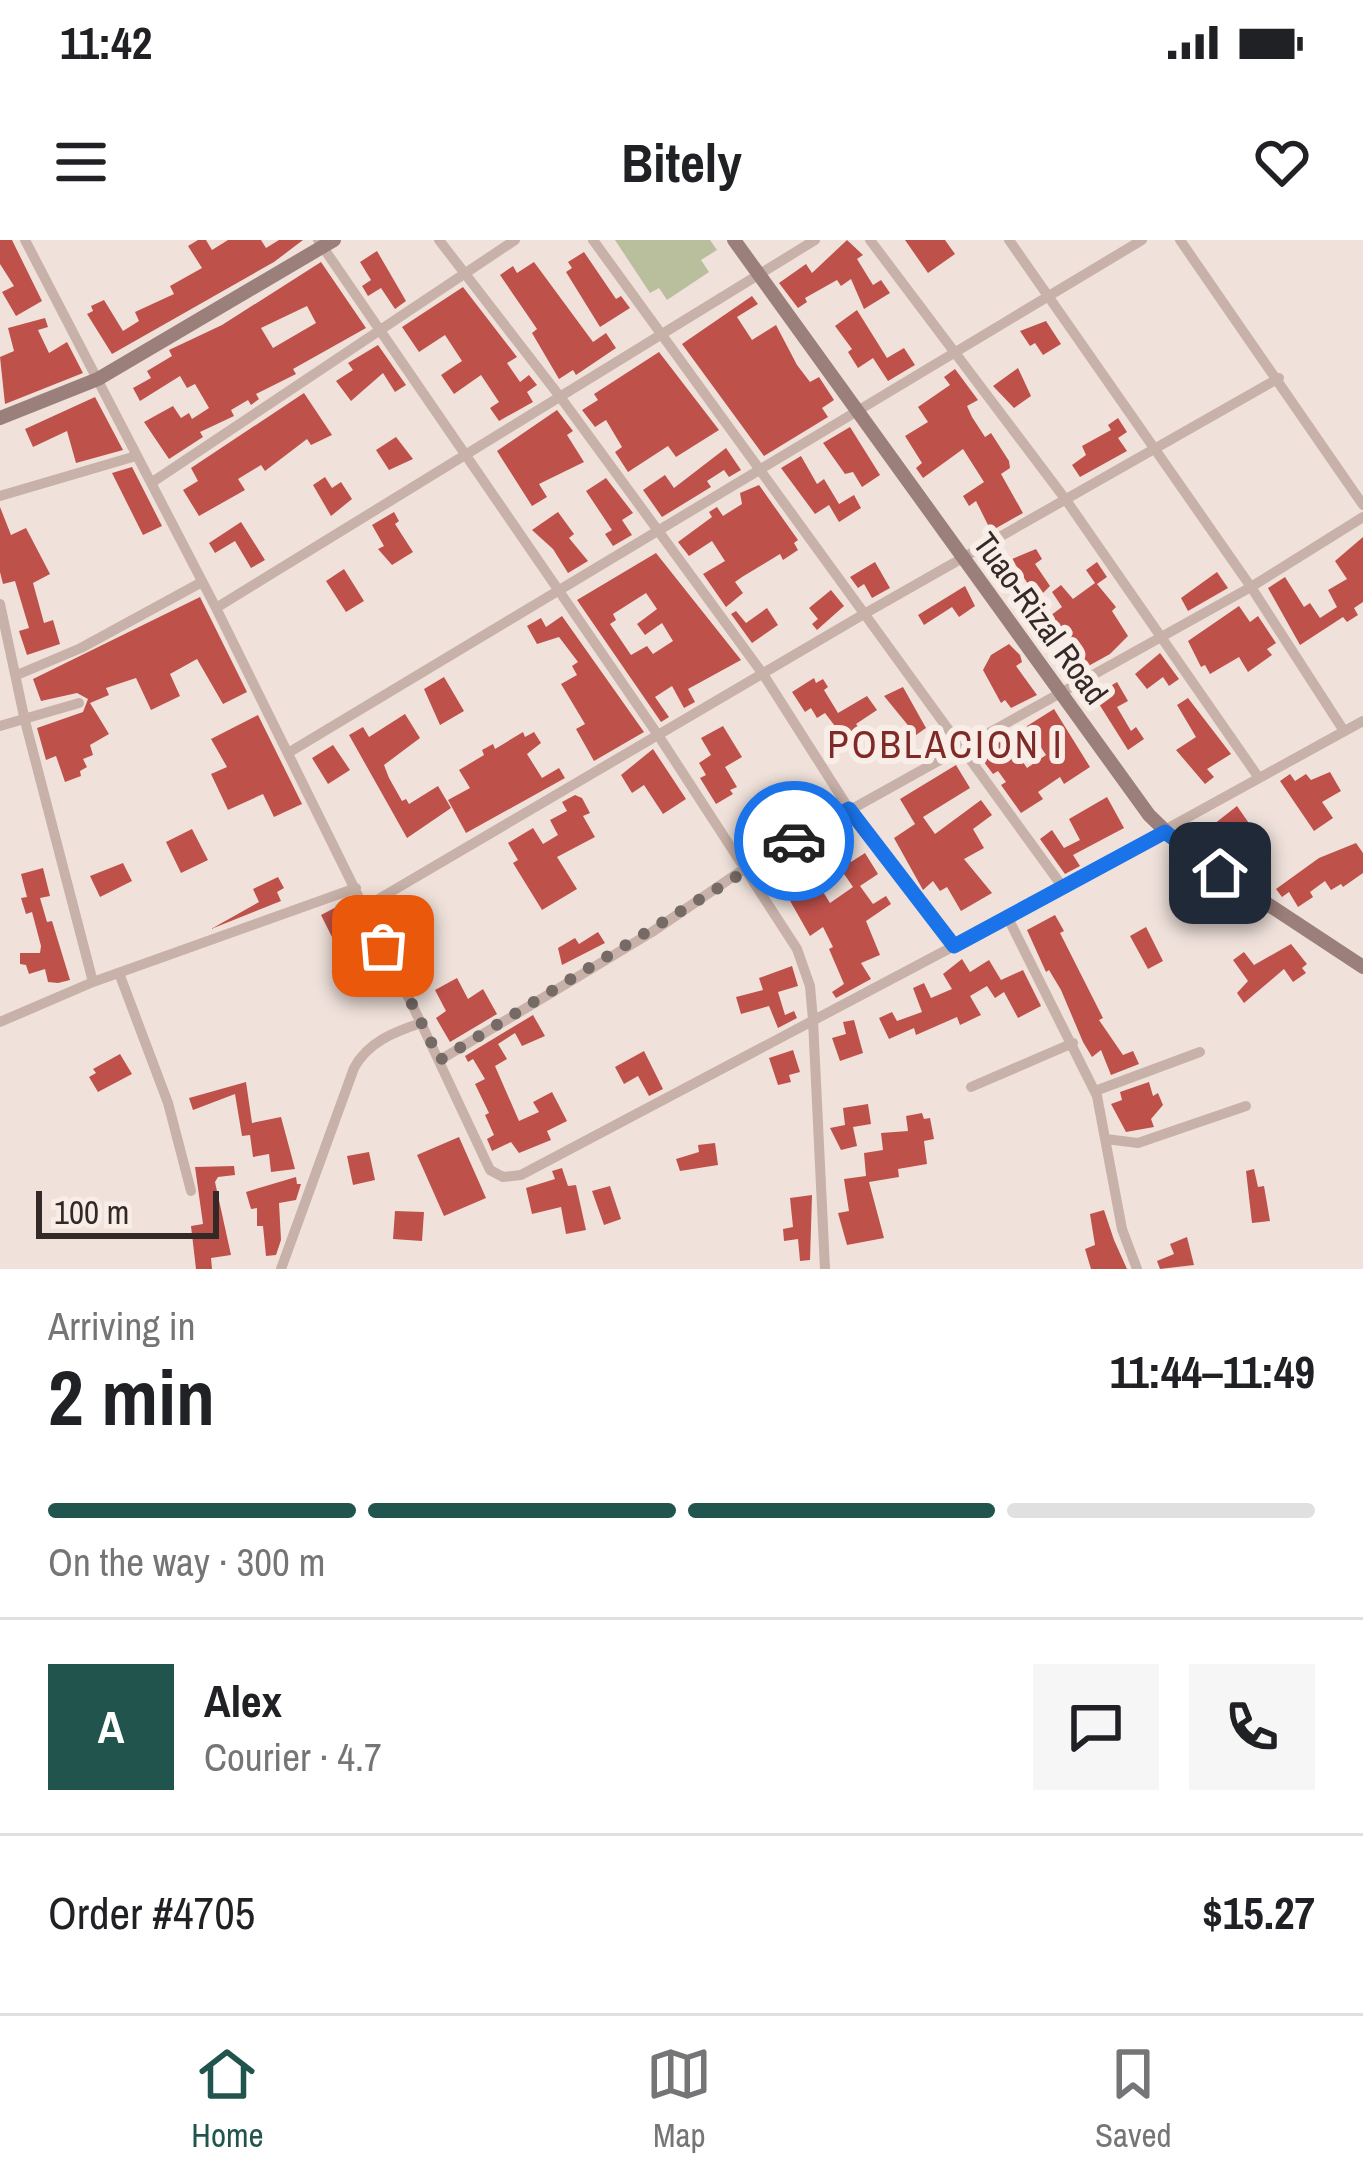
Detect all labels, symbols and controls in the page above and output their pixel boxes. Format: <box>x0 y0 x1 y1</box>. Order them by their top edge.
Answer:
text: 11:42 <box>60 12 152 73</box>
text: Bitely <box>621 126 742 199</box>
icon: menu <box>48 129 114 195</box>
icon: heart <box>1249 129 1315 195</box>
street label: Tuao-Rizal Road <box>964 523 1118 713</box>
district label: POBLACION I <box>827 718 1065 770</box>
courier <box>734 781 854 901</box>
icon: car <box>761 808 827 874</box>
pin <box>1169 822 1271 924</box>
icon: home <box>1187 840 1253 906</box>
pin <box>332 895 434 997</box>
icon: bag <box>350 913 416 979</box>
scale bar <box>36 1185 219 1238</box>
text: 100 m <box>54 1190 129 1234</box>
text: Arriving in <box>48 1300 196 1352</box>
text: 11:44–11:49 <box>1110 1341 1315 1402</box>
text: 2 min <box>48 1344 215 1449</box>
text: On the way · 300 m <box>48 1536 325 1588</box>
button: chat <box>1033 1664 1159 1790</box>
button: phone <box>1189 1664 1315 1790</box>
text: Alex <box>204 1670 282 1731</box>
text: A <box>98 1696 124 1757</box>
text: Courier · 4.7 <box>204 1731 382 1783</box>
text: Order #4705 <box>48 1882 255 1943</box>
text: $15.27 <box>1202 1882 1315 1943</box>
tab: Home <box>191 2041 264 2157</box>
tab: Map <box>646 2041 712 2157</box>
tab: Saved <box>1095 2041 1172 2157</box>

